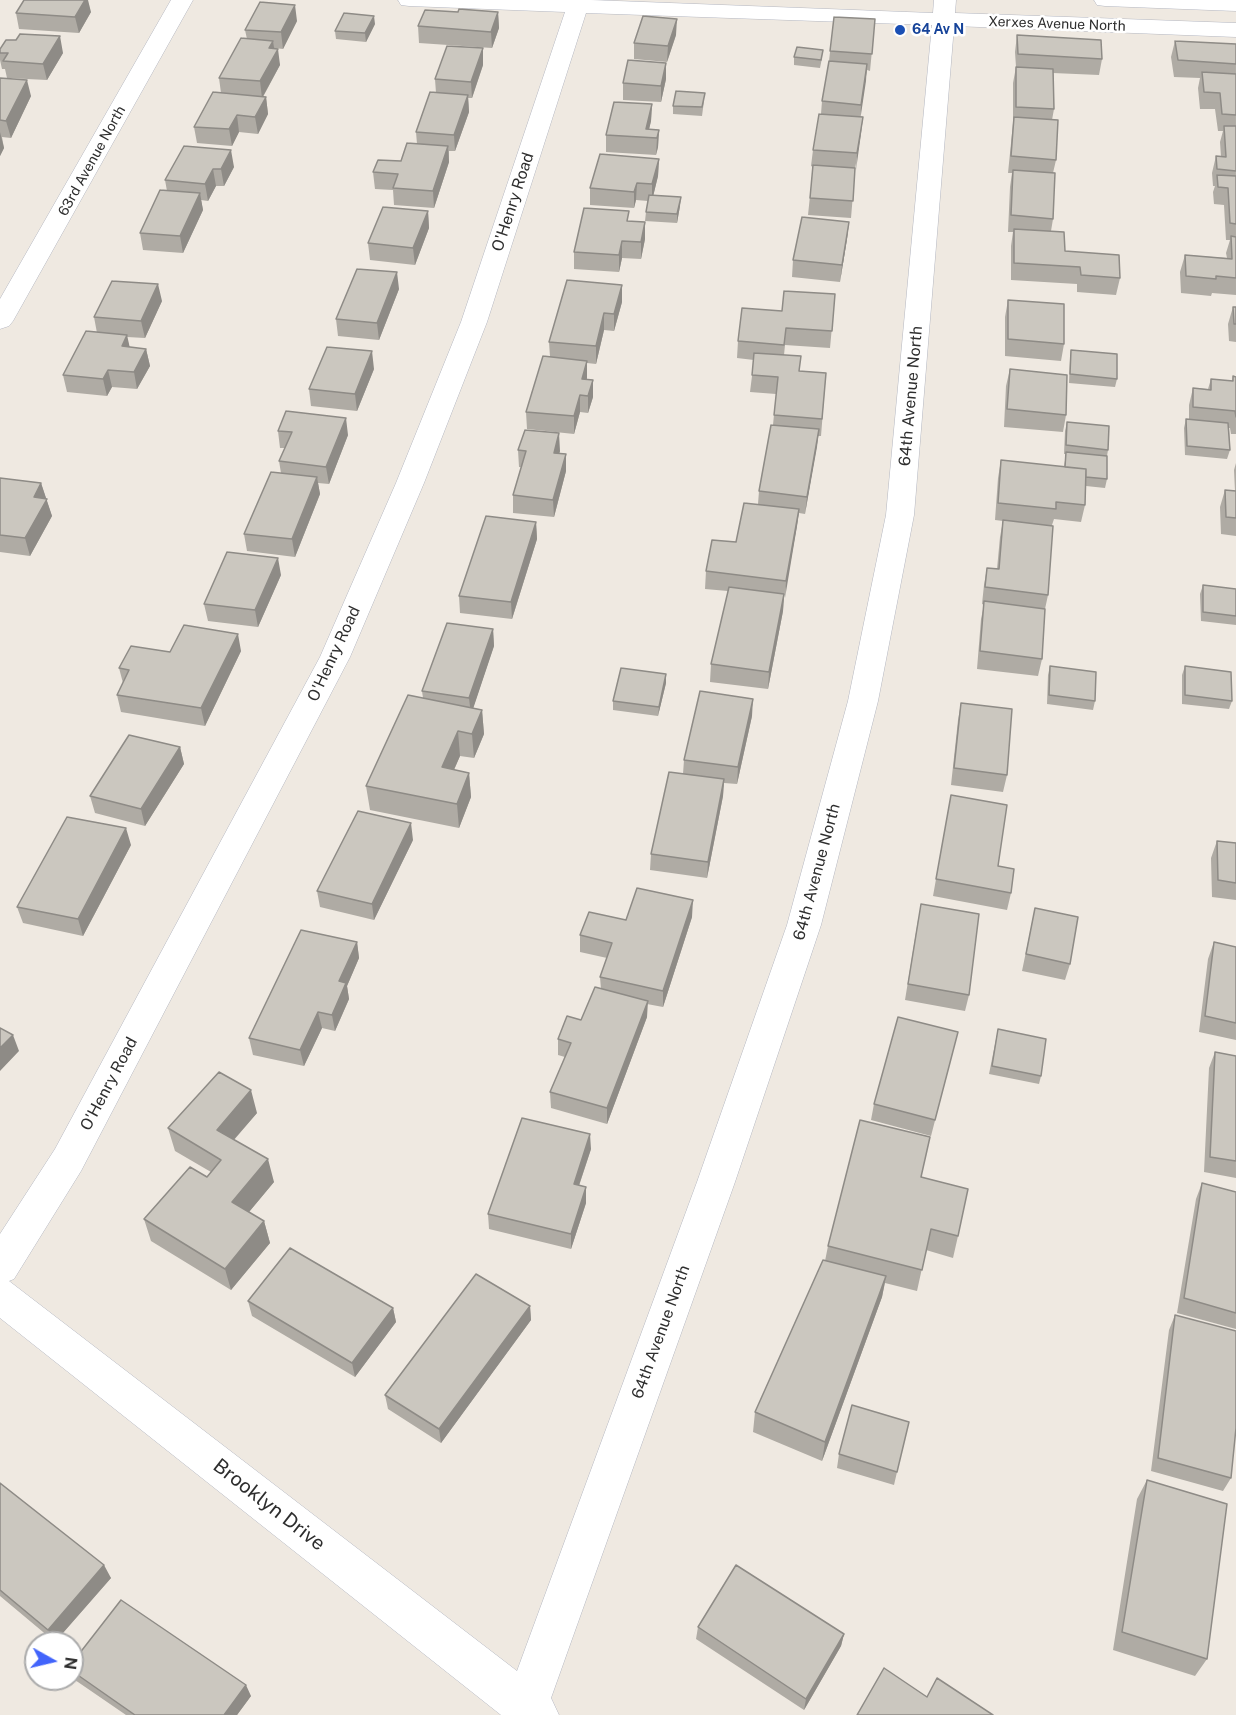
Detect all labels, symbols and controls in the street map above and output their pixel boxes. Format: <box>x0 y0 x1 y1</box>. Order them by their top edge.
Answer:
street label: Xerxes Avenue North <box>988 13 1126 35</box>
place label: 64 Av N <box>912 22 964 38</box>
marker: 64 Av N <box>893 23 907 37</box>
street label: 63rd Avenue North <box>55 103 129 219</box>
street label: O'Henry Road <box>488 150 538 254</box>
street label: 64th Avenue North <box>895 325 927 467</box>
street label: O'Henry Road <box>304 603 364 705</box>
street label: 64th Avenue North <box>790 802 844 942</box>
street label: O'Henry Road <box>76 1034 142 1134</box>
street label: 64th Avenue North <box>628 1263 694 1401</box>
street label: Brooklyn Drive <box>208 1454 330 1556</box>
north arrow <box>24 1631 84 1691</box>
text: N <box>60 1656 81 1671</box>

